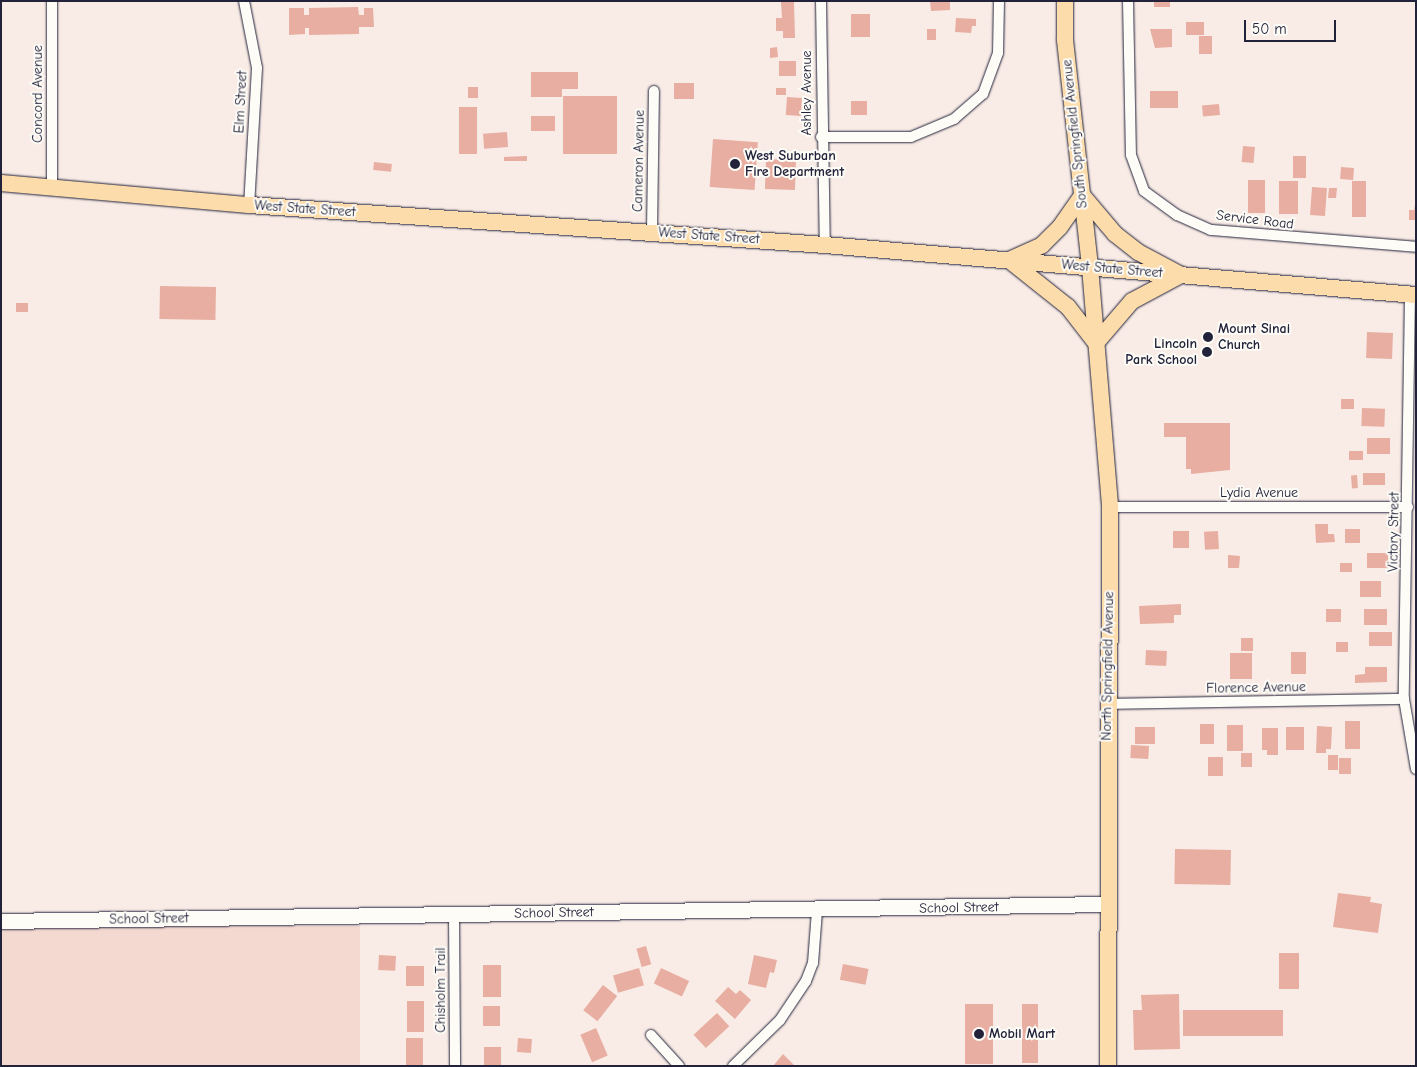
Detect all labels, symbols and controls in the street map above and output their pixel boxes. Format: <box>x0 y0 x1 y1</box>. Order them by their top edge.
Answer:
scale bar <box>1247 10 1340 42</box>
text: 50 m <box>1252 20 1287 38</box>
street label: Concord Avenue <box>30 45 46 143</box>
street label: Ashley Avenue <box>799 50 815 136</box>
street label: South Springfield Avenue <box>1059 59 1091 209</box>
street label: Elm Street <box>231 70 251 134</box>
street label: Cameron Avenue <box>630 110 648 212</box>
place label: West Suburban Fire Department <box>745 148 844 180</box>
marker: West Suburban Fire Department <box>729 158 741 170</box>
street label: West State Street <box>254 197 356 221</box>
street label: Service Road <box>1215 207 1295 233</box>
street label: West State Street <box>658 224 760 248</box>
street label: West State Street <box>1061 256 1163 282</box>
place label: Mount Sinai Church <box>1218 321 1290 354</box>
marker: Mount Sinai Church <box>1202 331 1214 343</box>
place label: Lincoln Park School <box>1125 336 1197 368</box>
marker: Lincoln Park School <box>1201 346 1213 358</box>
street label: Lydia Avenue <box>1220 485 1298 501</box>
street label: Victory Street <box>1385 492 1403 572</box>
street label: North Springfield Avenue <box>1098 591 1118 741</box>
street label: Florence Avenue <box>1206 679 1306 697</box>
street label: School Street <box>919 899 999 917</box>
street label: School Street <box>514 904 594 922</box>
street label: School Street <box>109 910 189 928</box>
street label: Chisholm Trail <box>433 947 449 1033</box>
place label: Mobil Mart <box>989 1026 1055 1042</box>
marker: Mobil Mart <box>973 1028 985 1040</box>

